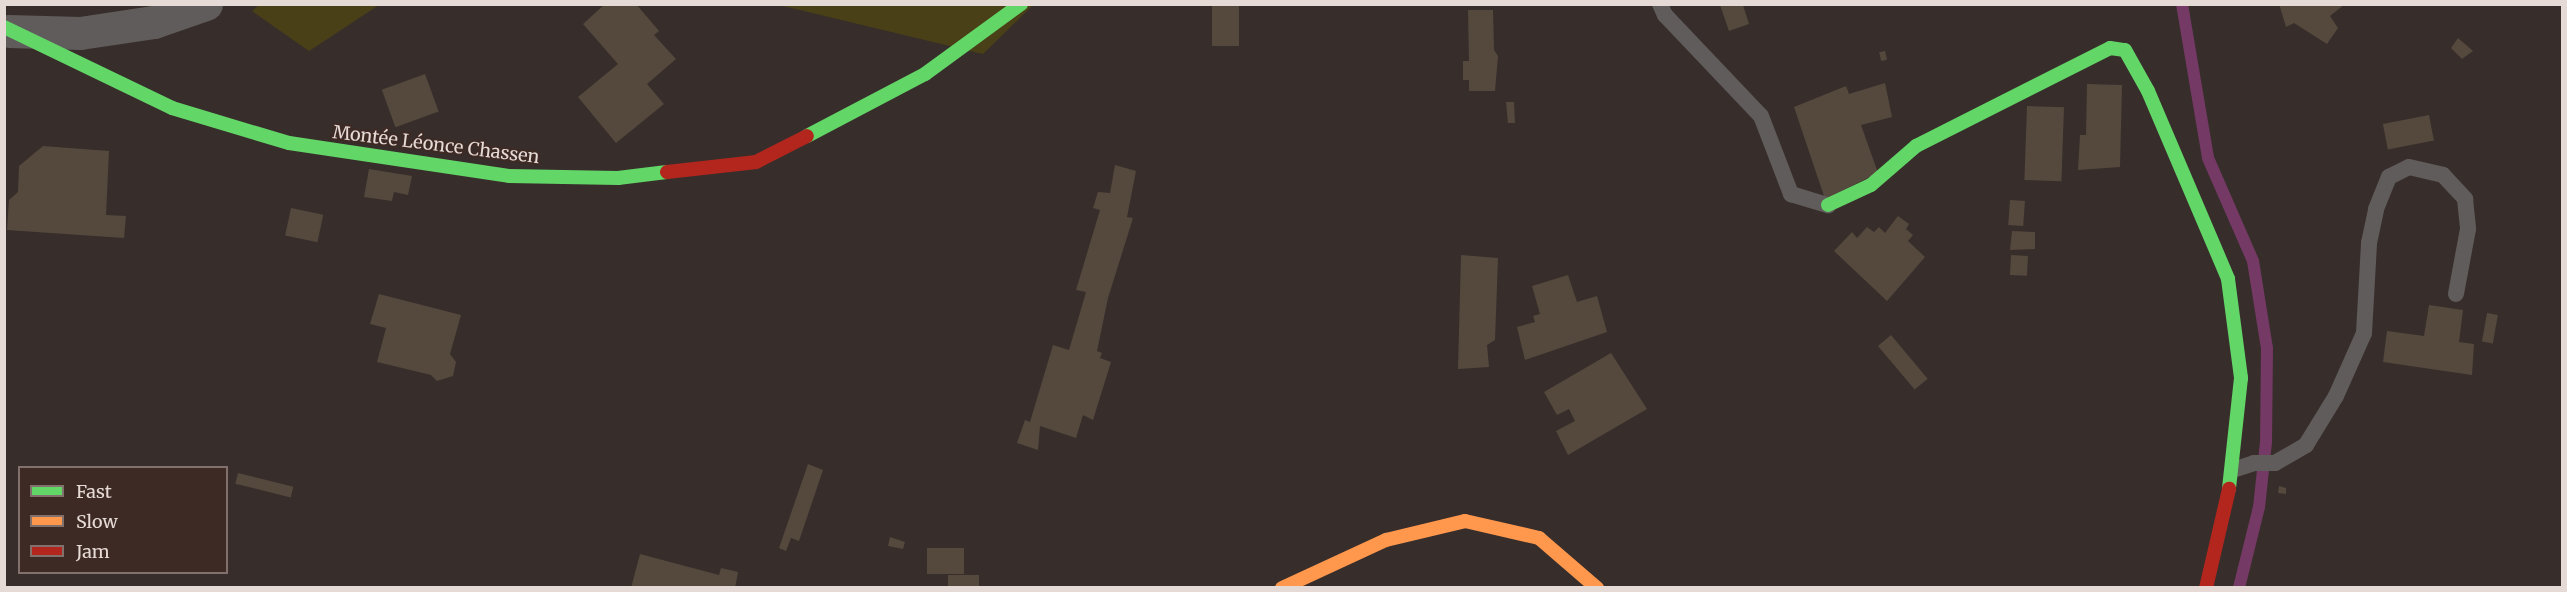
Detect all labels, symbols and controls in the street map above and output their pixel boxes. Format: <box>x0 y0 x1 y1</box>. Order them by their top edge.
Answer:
street label: Montée Léonce Chassen <box>331 122 541 168</box>
legend <box>18 466 228 574</box>
text: Fast <box>76 480 112 503</box>
text: Slow <box>76 510 118 533</box>
text: Jam <box>76 540 110 563</box>

